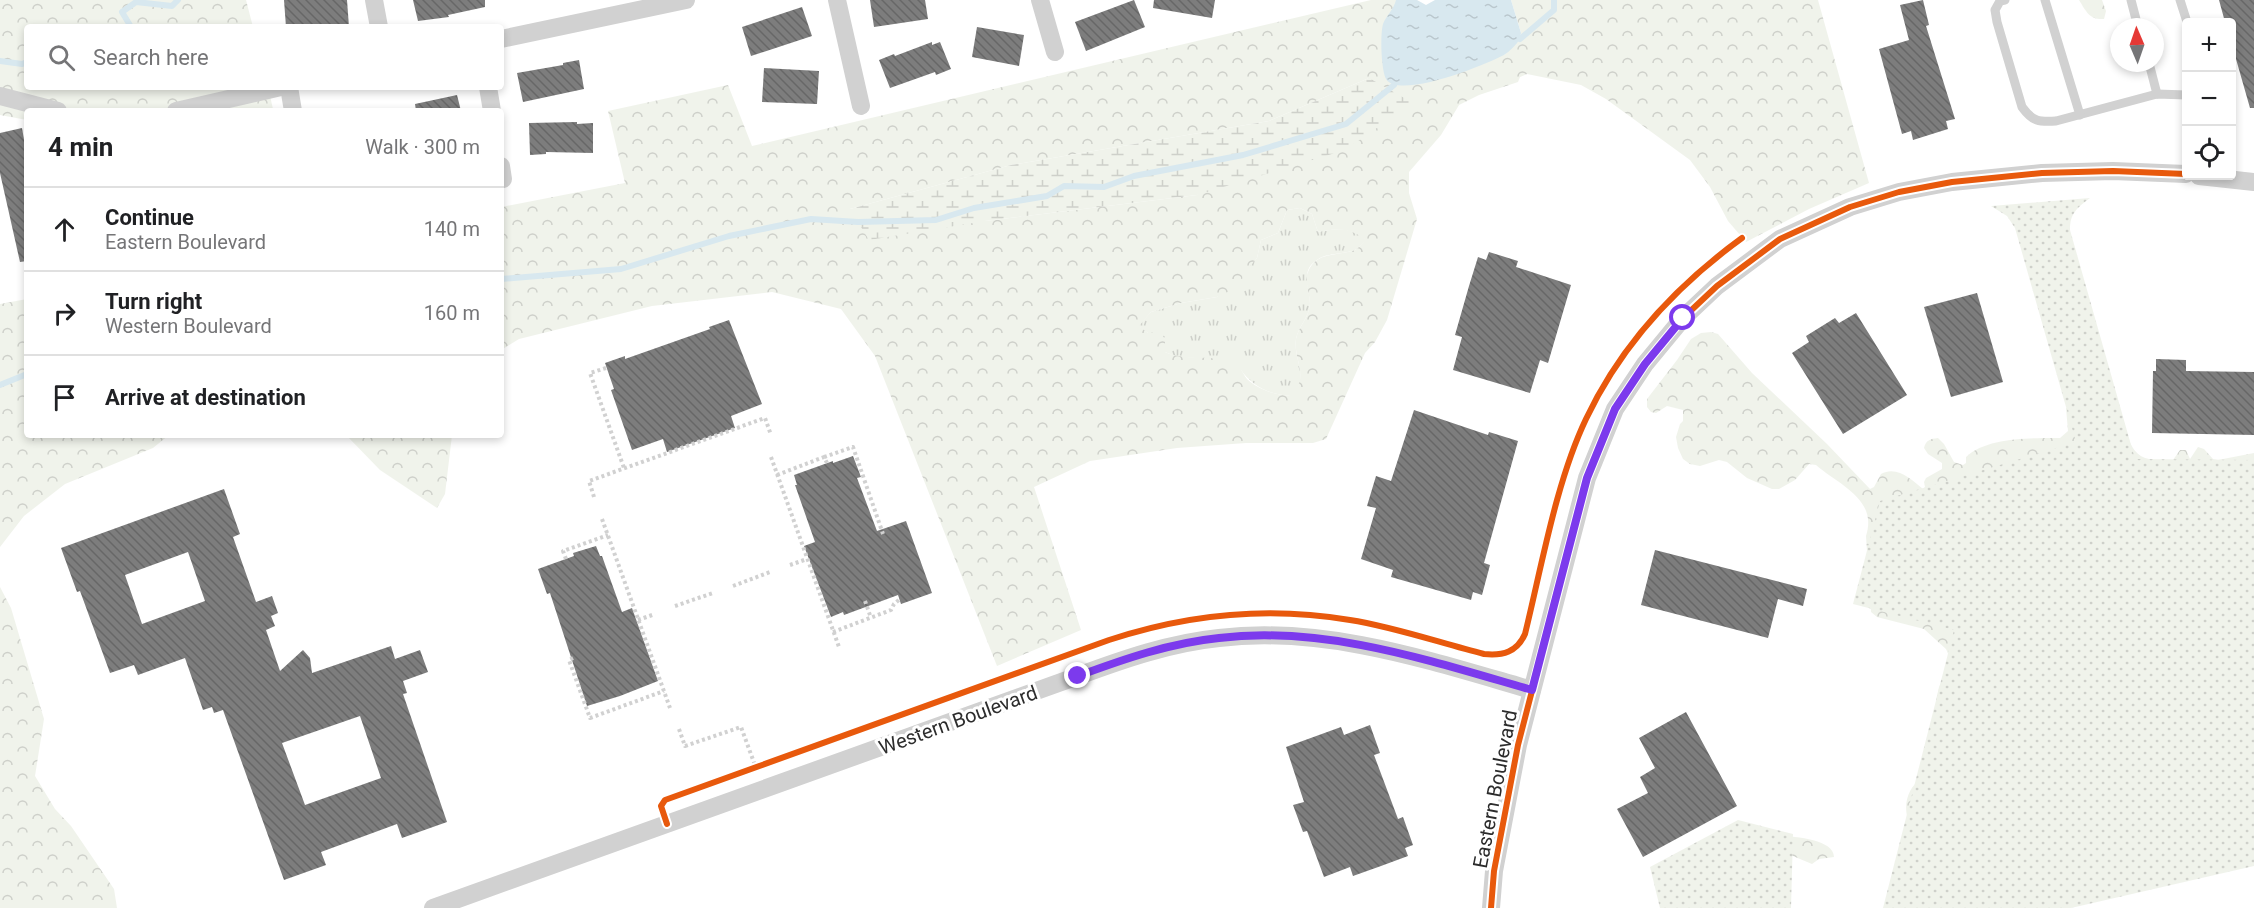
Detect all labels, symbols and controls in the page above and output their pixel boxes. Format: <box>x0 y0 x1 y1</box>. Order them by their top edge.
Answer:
north arrow <box>2110 18 2164 72</box>
map controls <box>2182 18 2236 180</box>
button: + <box>2182 18 2236 72</box>
search box <box>24 24 504 90</box>
icon: search <box>45 41 78 74</box>
text: Search here <box>93 45 209 70</box>
button: − <box>2182 72 2236 126</box>
button: locate <box>2182 126 2236 180</box>
text: 4 min <box>48 132 113 162</box>
text: Walk · 300 m <box>365 135 480 159</box>
text: Continue <box>105 205 194 230</box>
icon: ahead <box>48 213 81 246</box>
text: 140 m <box>424 217 480 241</box>
text: Eastern Boulevard <box>105 230 266 254</box>
text: Turn right <box>105 289 202 314</box>
icon: right <box>48 297 81 330</box>
text: 160 m <box>424 301 480 325</box>
route start <box>1669 304 1695 330</box>
text: Western Boulevard <box>105 314 272 338</box>
icon: arrive <box>48 381 81 414</box>
text: Arrive at destination <box>105 385 306 410</box>
route end <box>1064 662 1090 688</box>
street label: Western Boulevard <box>876 680 1040 760</box>
street label: Eastern Boulevard <box>1468 708 1522 870</box>

